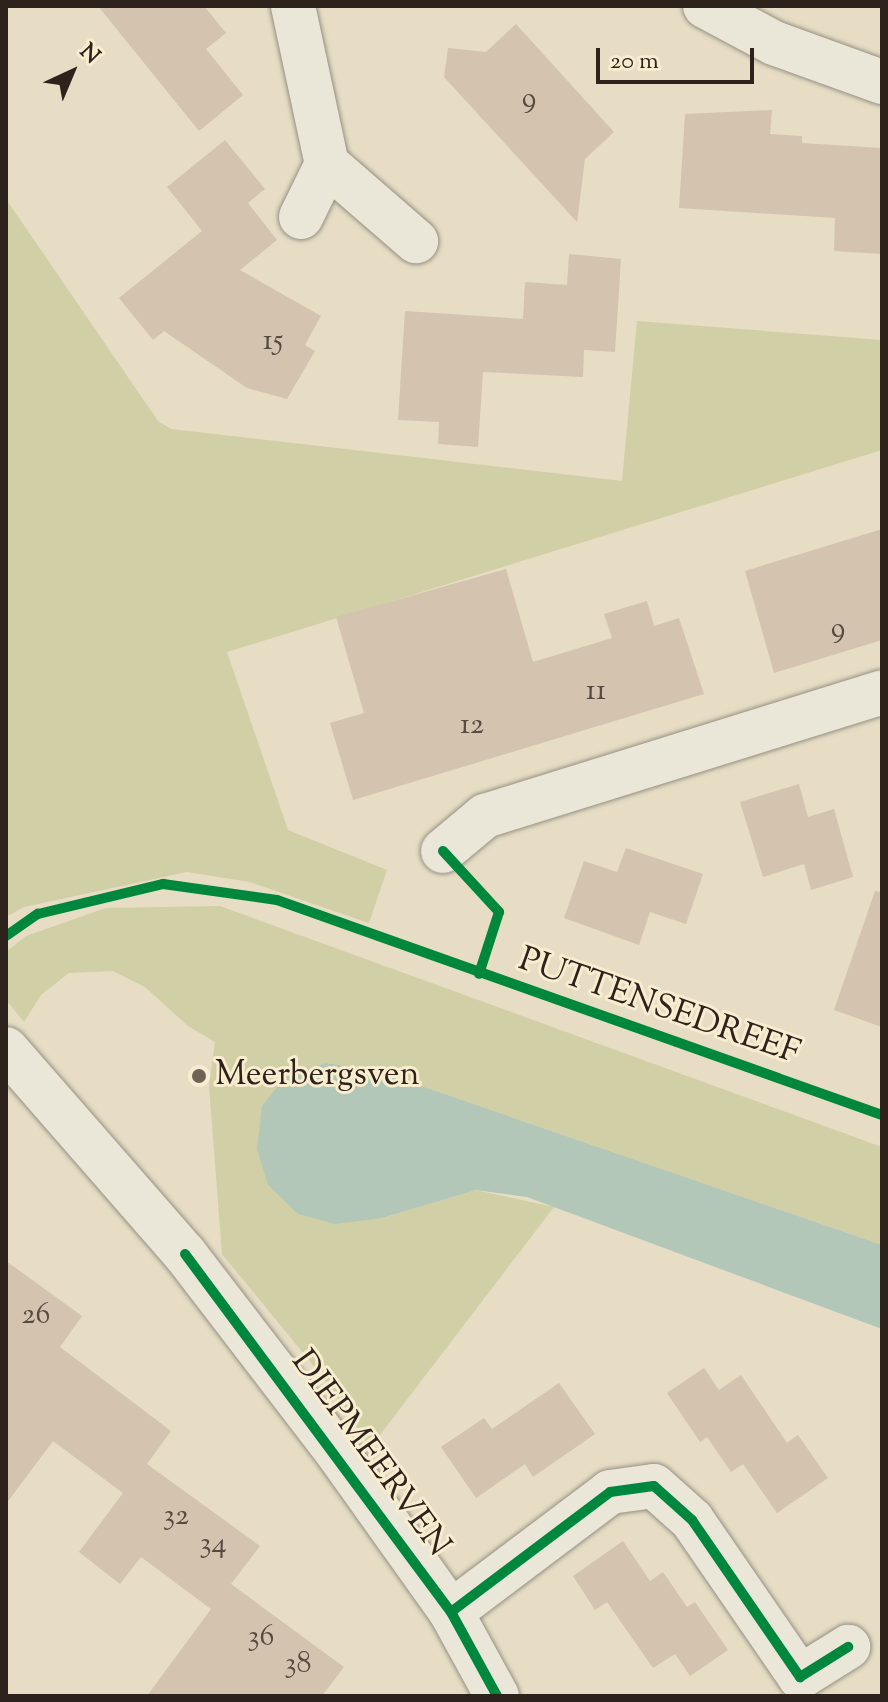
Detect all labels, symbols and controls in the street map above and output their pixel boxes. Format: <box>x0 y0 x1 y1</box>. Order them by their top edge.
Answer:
north arrow <box>32 32 112 112</box>
scale bar <box>600 32 758 82</box>
text: N <box>71 37 106 72</box>
text: 20 m <box>610 45 659 79</box>
house number: 9 <box>522 82 536 118</box>
house number: 15 <box>263 324 283 360</box>
house number: 9 <box>831 612 845 648</box>
house number: 11 <box>586 674 606 710</box>
house number: 12 <box>460 708 484 744</box>
street label: PUTTENSEDREEF <box>513 940 805 1074</box>
place label: Meerbergsven <box>215 1056 420 1096</box>
marker: Meerbergsven <box>190 1067 208 1085</box>
house number: 26 <box>22 1298 50 1334</box>
street label: DIEPMEERVEN <box>282 1343 458 1565</box>
house number: 32 <box>163 1499 189 1535</box>
house number: 34 <box>199 1527 227 1563</box>
house number: 36 <box>248 1620 274 1656</box>
house number: 38 <box>284 1647 312 1683</box>

